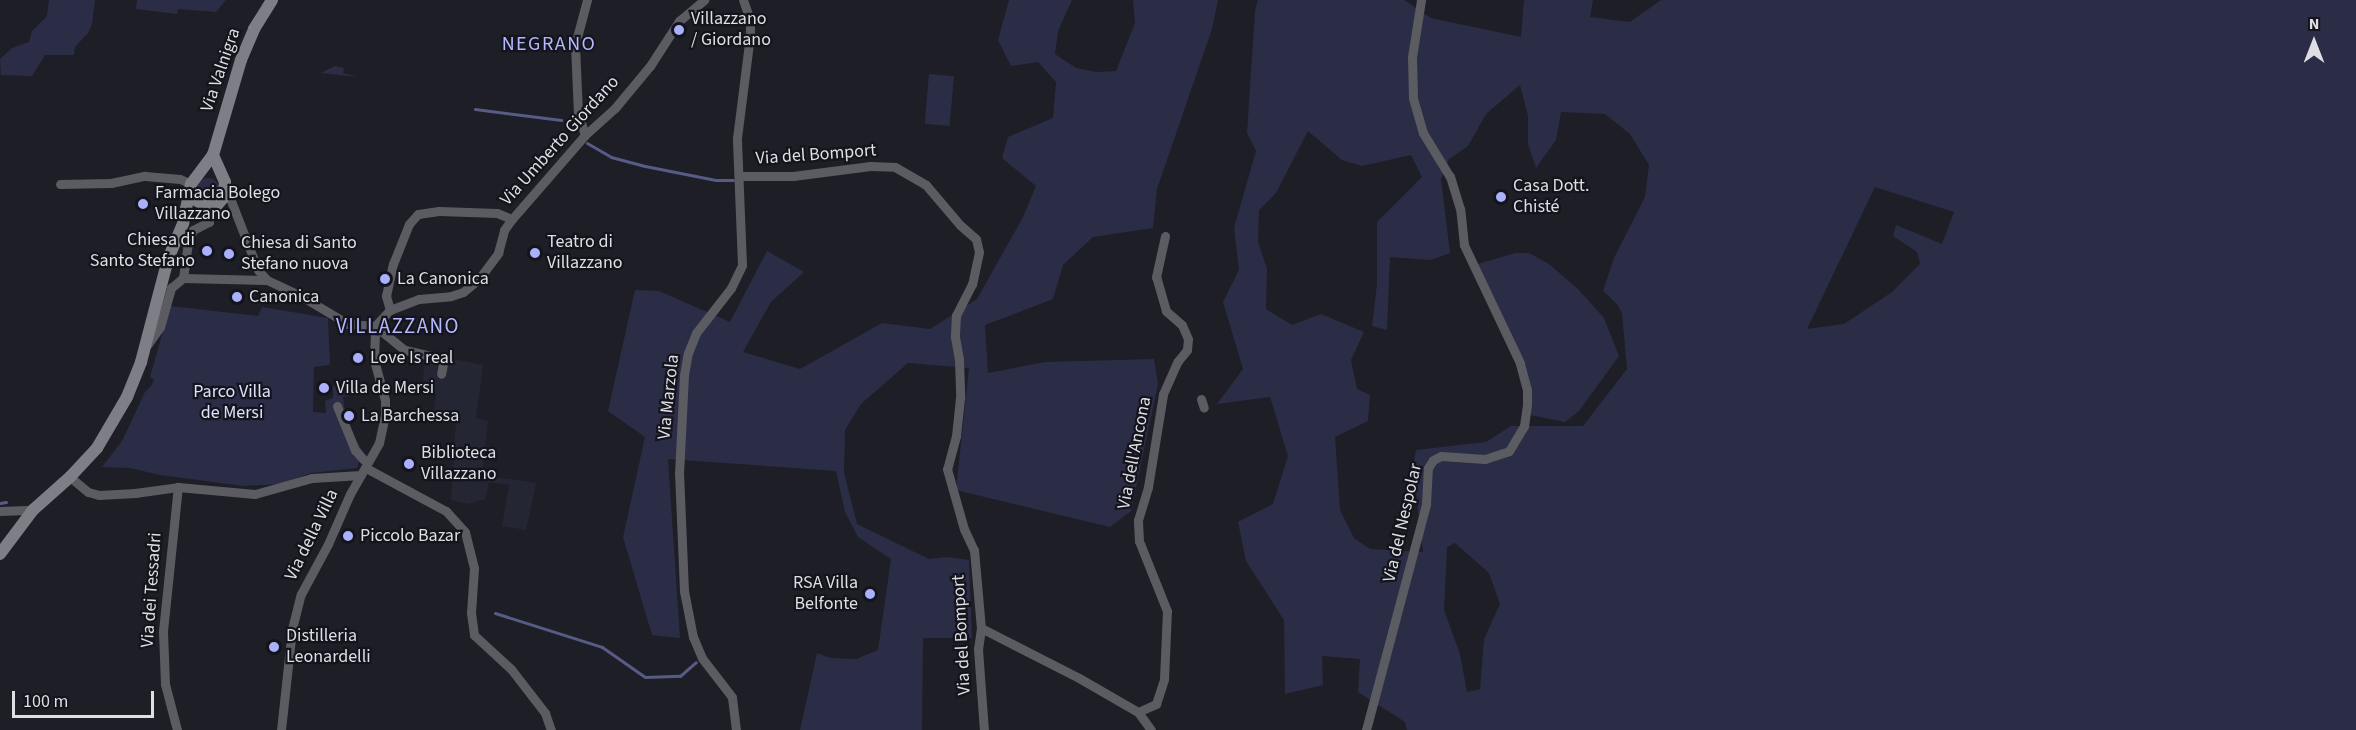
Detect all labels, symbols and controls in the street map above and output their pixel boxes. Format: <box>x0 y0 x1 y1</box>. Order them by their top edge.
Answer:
place label: Villazzano / Giordano <box>691 9 771 52</box>
north arrow <box>2284 12 2344 72</box>
text: N <box>2309 13 2319 35</box>
marker: Villazzano / Giordano <box>672 23 686 37</box>
street label: Via Valnigra <box>197 25 245 115</box>
district label: NEGRANO <box>502 32 596 56</box>
street label: Via Umberto Giordano <box>496 72 624 210</box>
street label: Via del Bomport <box>755 140 877 170</box>
place label: Casa Dott. Chisté <box>1513 176 1589 219</box>
place label: Farmacia Bolego Villazzano <box>155 183 280 226</box>
marker: Casa Dott. Chisté <box>1494 190 1508 204</box>
marker: Farmacia Bolego Villazzano <box>136 197 150 211</box>
place label: Chiesa di Santo Stefano <box>90 230 195 272</box>
place label: Teatro di Villazzano <box>547 232 623 274</box>
place label: Chiesa di Santo Stefano nuova <box>241 233 357 276</box>
marker: Chiesa di Santo Stefano <box>200 244 214 258</box>
marker: Teatro di Villazzano <box>528 246 542 260</box>
marker: Chiesa di Santo Stefano nuova <box>222 247 236 261</box>
place label: La Canonica <box>397 268 489 290</box>
marker: La Canonica <box>378 272 392 286</box>
place label: Canonica <box>249 286 319 308</box>
marker: Canonica <box>230 290 244 304</box>
district label: VILLAZZANO <box>336 313 460 339</box>
place label: Love Is real <box>370 347 453 369</box>
marker: Love Is real <box>351 351 365 365</box>
street label: Via Marzola <box>654 353 684 441</box>
place label: Villa de Mersi <box>336 377 434 399</box>
marker: Villa de Mersi <box>317 381 331 395</box>
park label: Parco Villa de Mersi <box>193 382 271 424</box>
street label: Via dell'Ancona <box>1114 395 1156 511</box>
place label: La Barchessa <box>361 405 459 427</box>
marker: La Barchessa <box>342 409 356 423</box>
place label: Biblioteca Villazzano <box>421 443 497 486</box>
marker: Biblioteca Villazzano <box>402 457 416 471</box>
street label: Via del Nespolar <box>1379 462 1427 584</box>
street label: Via della Villa <box>281 486 343 584</box>
place label: Piccolo Bazar <box>360 525 460 547</box>
marker: Piccolo Bazar <box>341 529 355 543</box>
street label: Via dei Tessadri <box>137 532 167 648</box>
place label: RSA Villa Belfonte <box>793 573 858 616</box>
street label: Via del Bomport <box>948 574 976 696</box>
marker: RSA Villa Belfonte <box>863 587 877 601</box>
place label: Distilleria Leonardelli <box>286 626 371 668</box>
marker: Distilleria Leonardelli <box>267 640 281 654</box>
scale bar <box>15 679 158 717</box>
text: 100 m <box>23 689 68 714</box>

